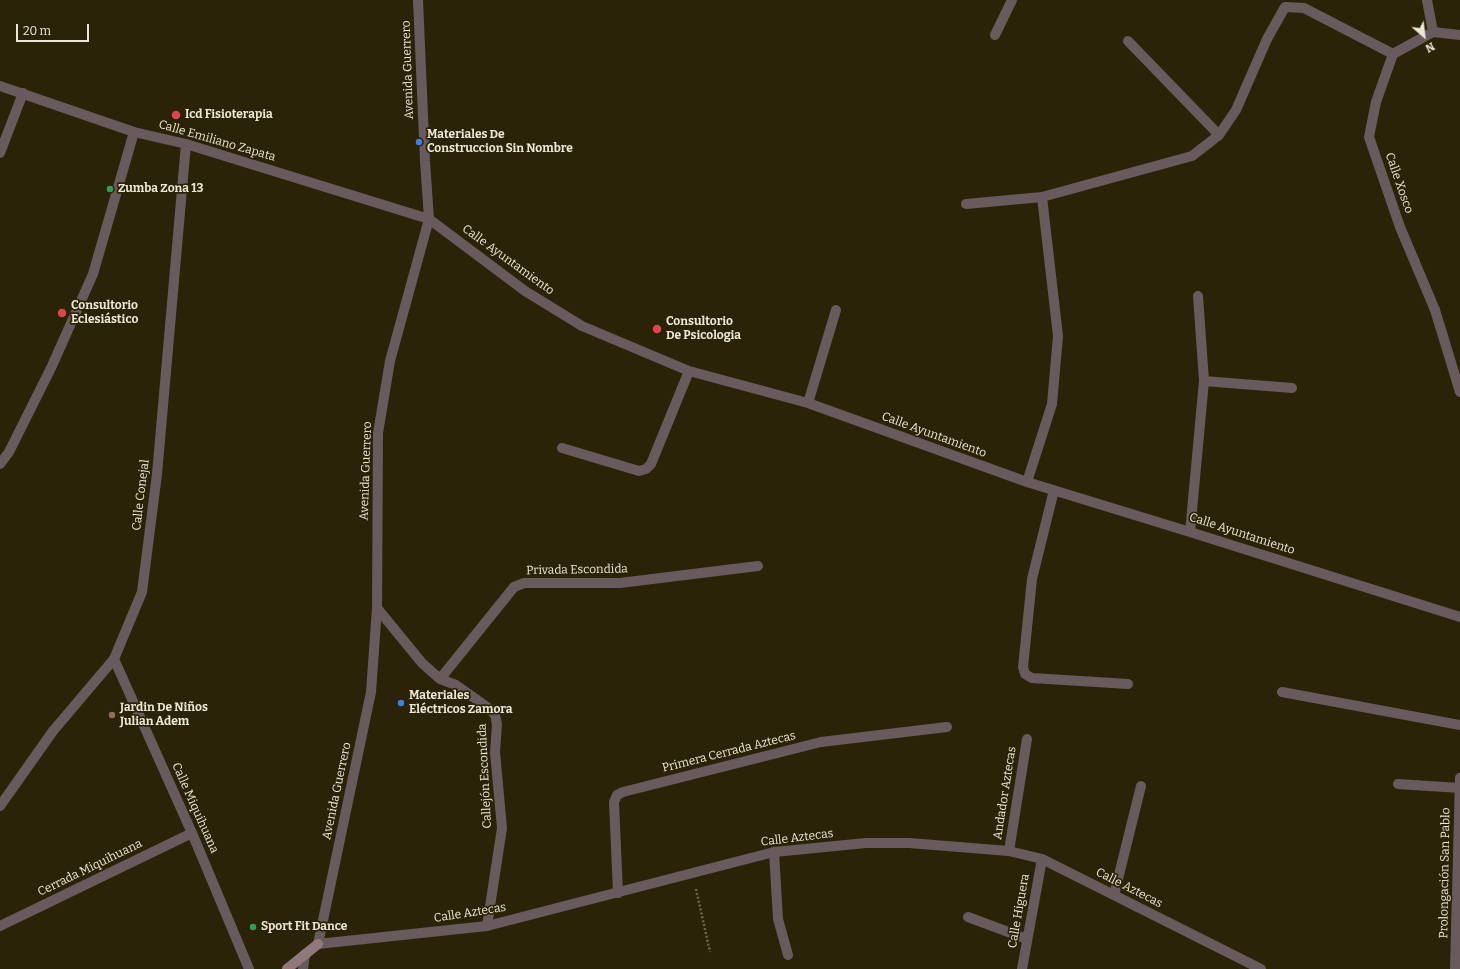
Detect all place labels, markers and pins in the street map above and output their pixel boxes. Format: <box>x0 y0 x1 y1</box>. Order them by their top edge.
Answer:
place label: Icd Fisioterapia <box>185 108 273 122</box>
marker: Icd Fisioterapia <box>170 109 182 121</box>
place label: Materiales De Construccion Sin Nombre <box>427 128 573 156</box>
marker: Materiales De Construccion Sin Nombre <box>414 137 424 147</box>
place label: Zumba Zona 13 <box>118 182 203 196</box>
marker: Zumba Zona 13 <box>105 184 115 194</box>
place label: Consultorio Eclesiástico <box>71 299 138 327</box>
marker: Consultorio Eclesiástico <box>56 307 68 319</box>
place label: Consultorio De Psicologia <box>666 315 741 343</box>
marker: Consultorio De Psicologia <box>651 323 663 335</box>
place label: Materiales Eléctricos Zamora <box>409 689 512 717</box>
marker: Materiales Eléctricos Zamora <box>396 698 406 708</box>
place label: Jardin De Niños Julian Adem <box>120 701 208 729</box>
marker: Jardin De Niños Julian Adem <box>107 710 117 720</box>
place label: Sport Fit Dance <box>261 920 347 934</box>
marker: Sport Fit Dance <box>248 922 258 932</box>

